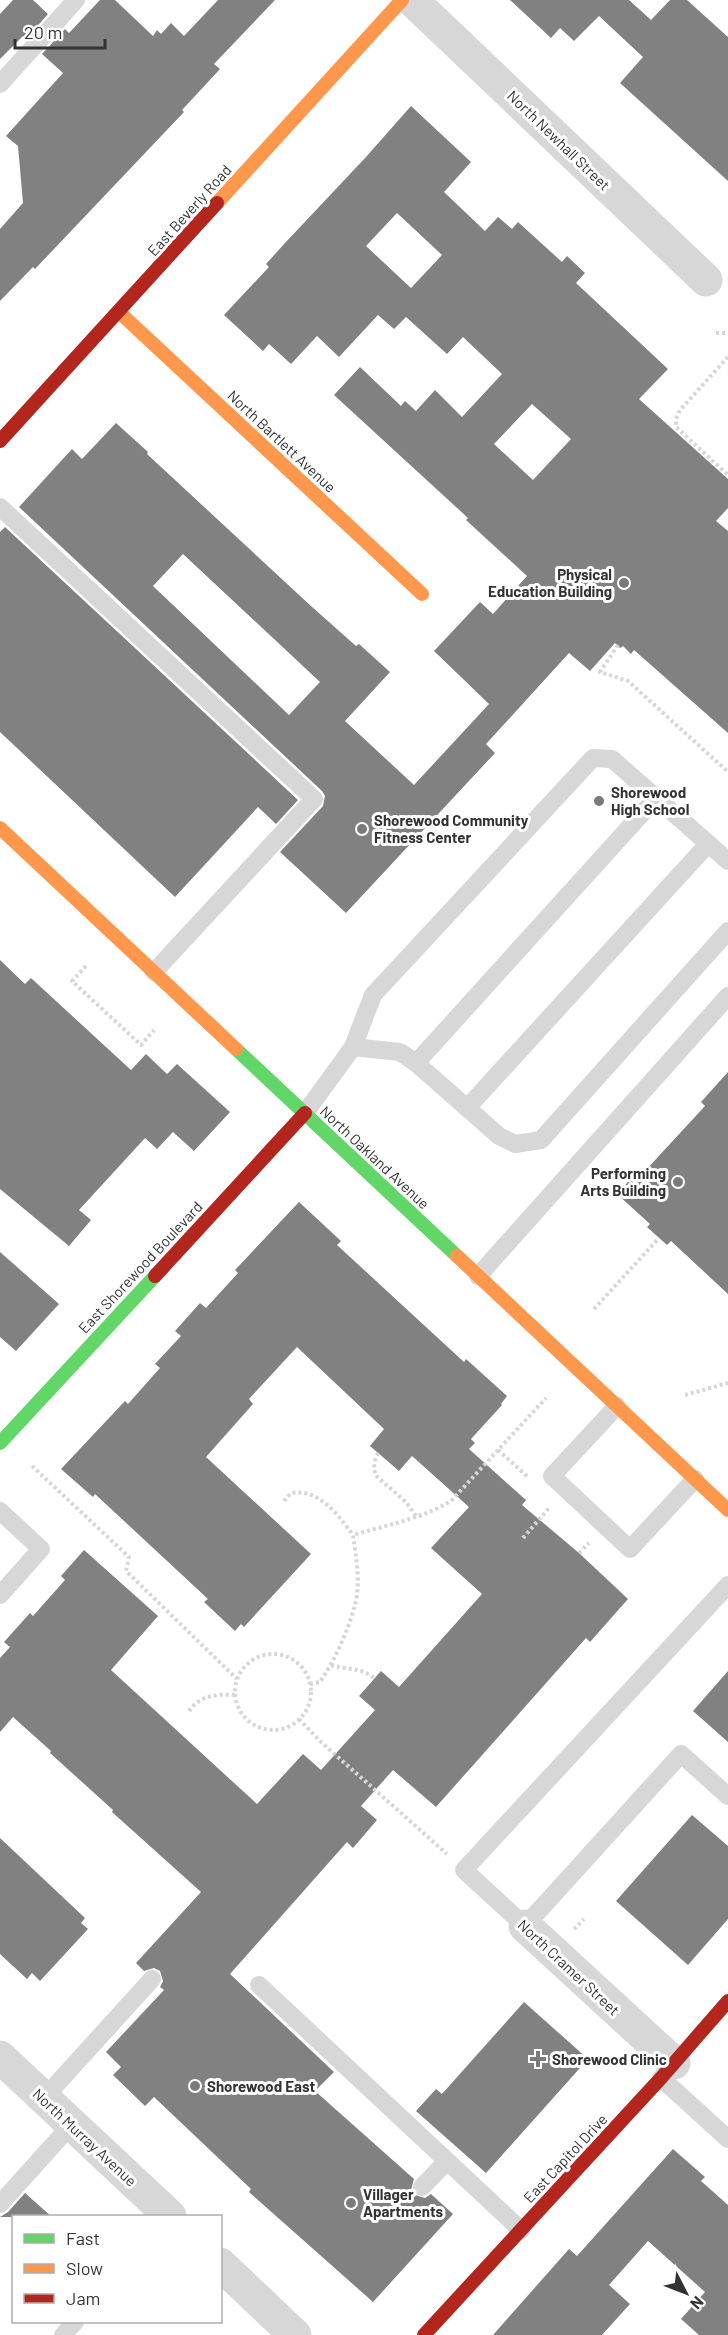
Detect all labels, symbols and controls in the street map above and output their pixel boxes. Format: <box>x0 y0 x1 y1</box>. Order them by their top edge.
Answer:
scale bar <box>15 12 105 50</box>
text: 20 m <box>24 21 62 43</box>
street label: North Newhall Street <box>504 86 614 194</box>
street label: East Beverly Road <box>143 161 235 259</box>
street label: North Bartlett Avenue <box>224 386 340 496</box>
place label: Physical Education Building <box>488 565 612 600</box>
marker: Physical Education Building <box>617 576 631 590</box>
place label: Shorewood High School <box>611 783 689 818</box>
marker: Shorewood High School <box>592 794 606 808</box>
place label: Shorewood Community Fitness Center <box>374 811 529 846</box>
marker: Shorewood Community Fitness Center <box>355 822 369 836</box>
street label: North Oakland Avenue <box>317 1102 433 1212</box>
place label: Performing Arts Building <box>580 1164 666 1199</box>
marker: Performing Arts Building <box>671 1175 685 1189</box>
street label: East Shorewood Boulevard <box>74 1197 206 1337</box>
street label: North Cramer Street <box>514 1915 624 2019</box>
marker: Shorewood Clinic <box>529 2050 547 2068</box>
place label: Shorewood Clinic <box>552 2050 667 2068</box>
place label: Shorewood East <box>207 2077 315 2095</box>
marker: Shorewood East <box>188 2079 202 2093</box>
street label: North Murray Avenue <box>29 2084 141 2190</box>
street label: East Capitol Drive <box>519 2110 611 2206</box>
place label: Villager Apartments <box>363 2185 444 2220</box>
marker: Villager Apartments <box>344 2196 358 2210</box>
legend <box>12 2215 222 2323</box>
text: Fast <box>66 2227 100 2249</box>
text: Slow <box>66 2257 103 2279</box>
north arrow <box>656 2263 716 2323</box>
text: Jam <box>66 2287 100 2309</box>
text: N <box>687 2293 708 2314</box>

